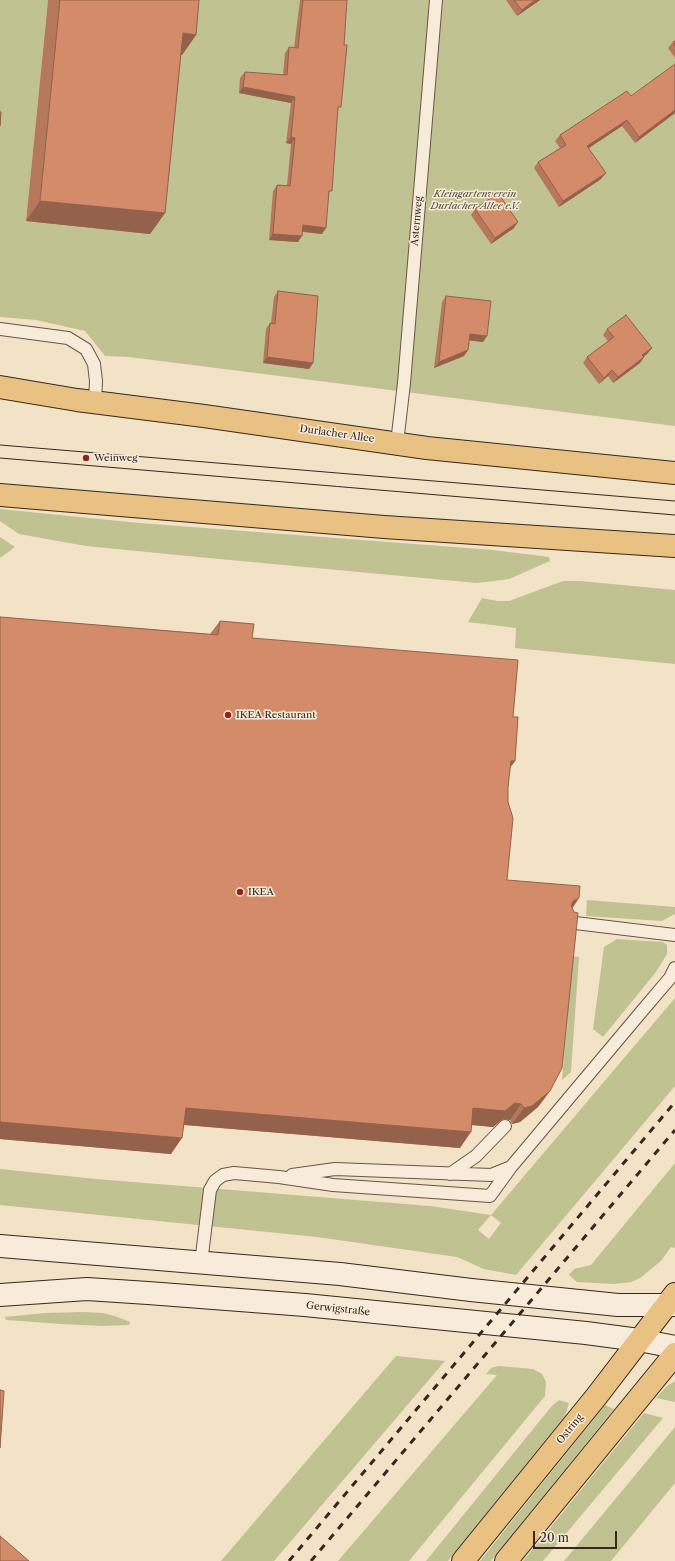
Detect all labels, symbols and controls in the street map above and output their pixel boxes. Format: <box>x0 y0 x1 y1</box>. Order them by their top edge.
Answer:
park label: Kleingartenverein Durlacher Allee e.V. <box>431 188 519 212</box>
street label: Asternweg <box>409 196 425 246</box>
street label: Durlacher Allee <box>299 423 375 445</box>
place label: Weinweg <box>94 452 138 464</box>
marker: Weinweg <box>81 453 91 463</box>
place label: IKEA Restaurant <box>236 709 316 721</box>
marker: IKEA Restaurant <box>223 710 233 720</box>
place label: IKEA <box>248 886 274 898</box>
marker: IKEA <box>235 887 245 897</box>
street label: Gerwigstraße <box>305 1300 371 1318</box>
street label: Ostring <box>554 1412 586 1446</box>
scale bar <box>535 1523 619 1549</box>
text: 20 m <box>540 1530 569 1545</box>

